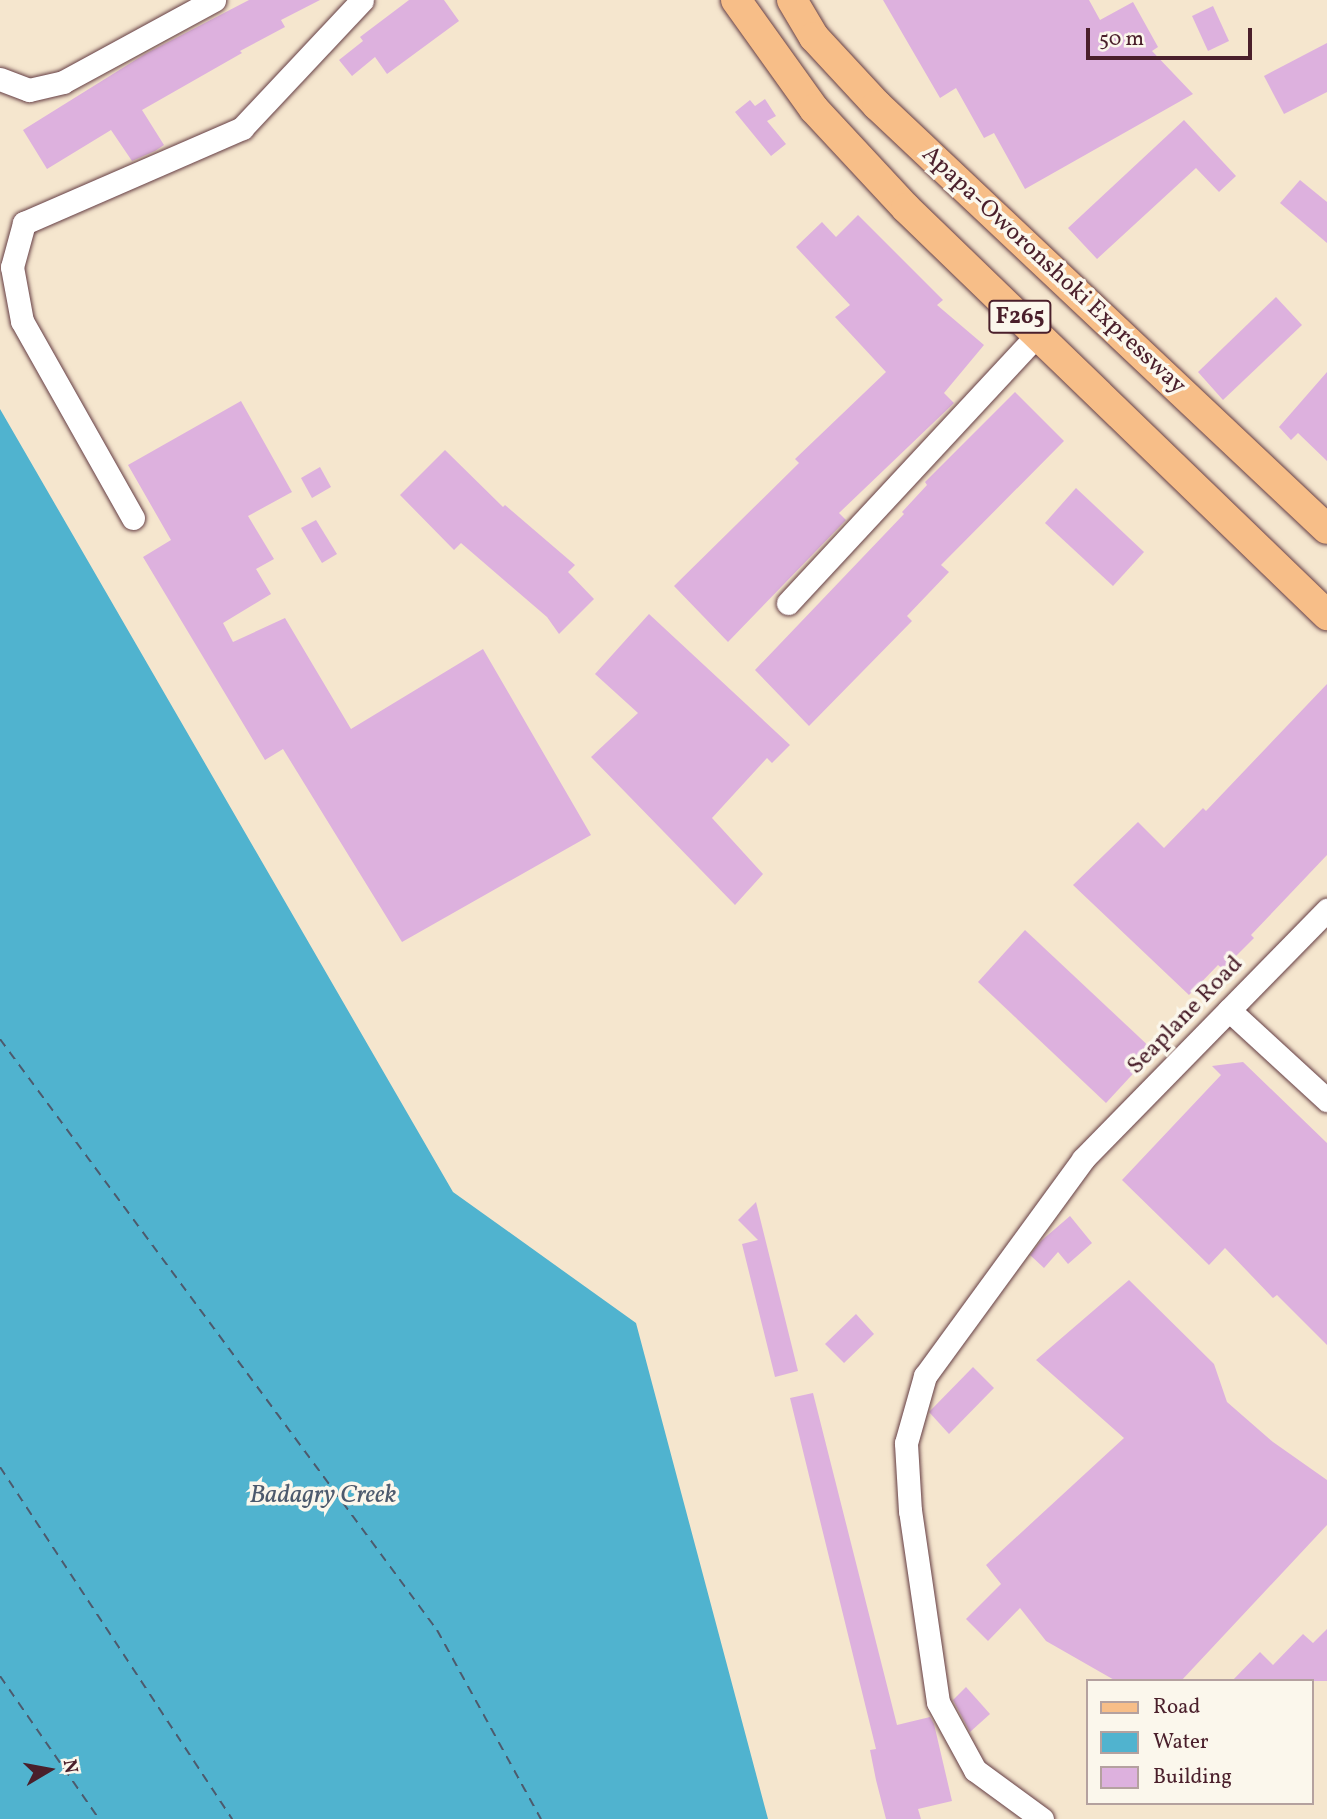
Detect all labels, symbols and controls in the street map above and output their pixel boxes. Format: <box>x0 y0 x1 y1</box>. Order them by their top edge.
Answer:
scale bar <box>1089 14 1255 58</box>
text: 50 m <box>1099 25 1144 54</box>
street label: Apapa-Oworonshoki Expressway <box>915 141 1191 401</box>
road number: F265 <box>987 298 1053 336</box>
street label: Seaplane Road <box>1122 951 1250 1081</box>
water label: Badagry Creek <box>249 1480 397 1512</box>
legend <box>1086 1679 1313 1805</box>
text: Road <box>1153 1693 1200 1722</box>
text: Water <box>1153 1728 1209 1757</box>
north arrow <box>14 1735 84 1805</box>
text: N <box>56 1757 84 1775</box>
text: Building <box>1153 1763 1232 1792</box>

